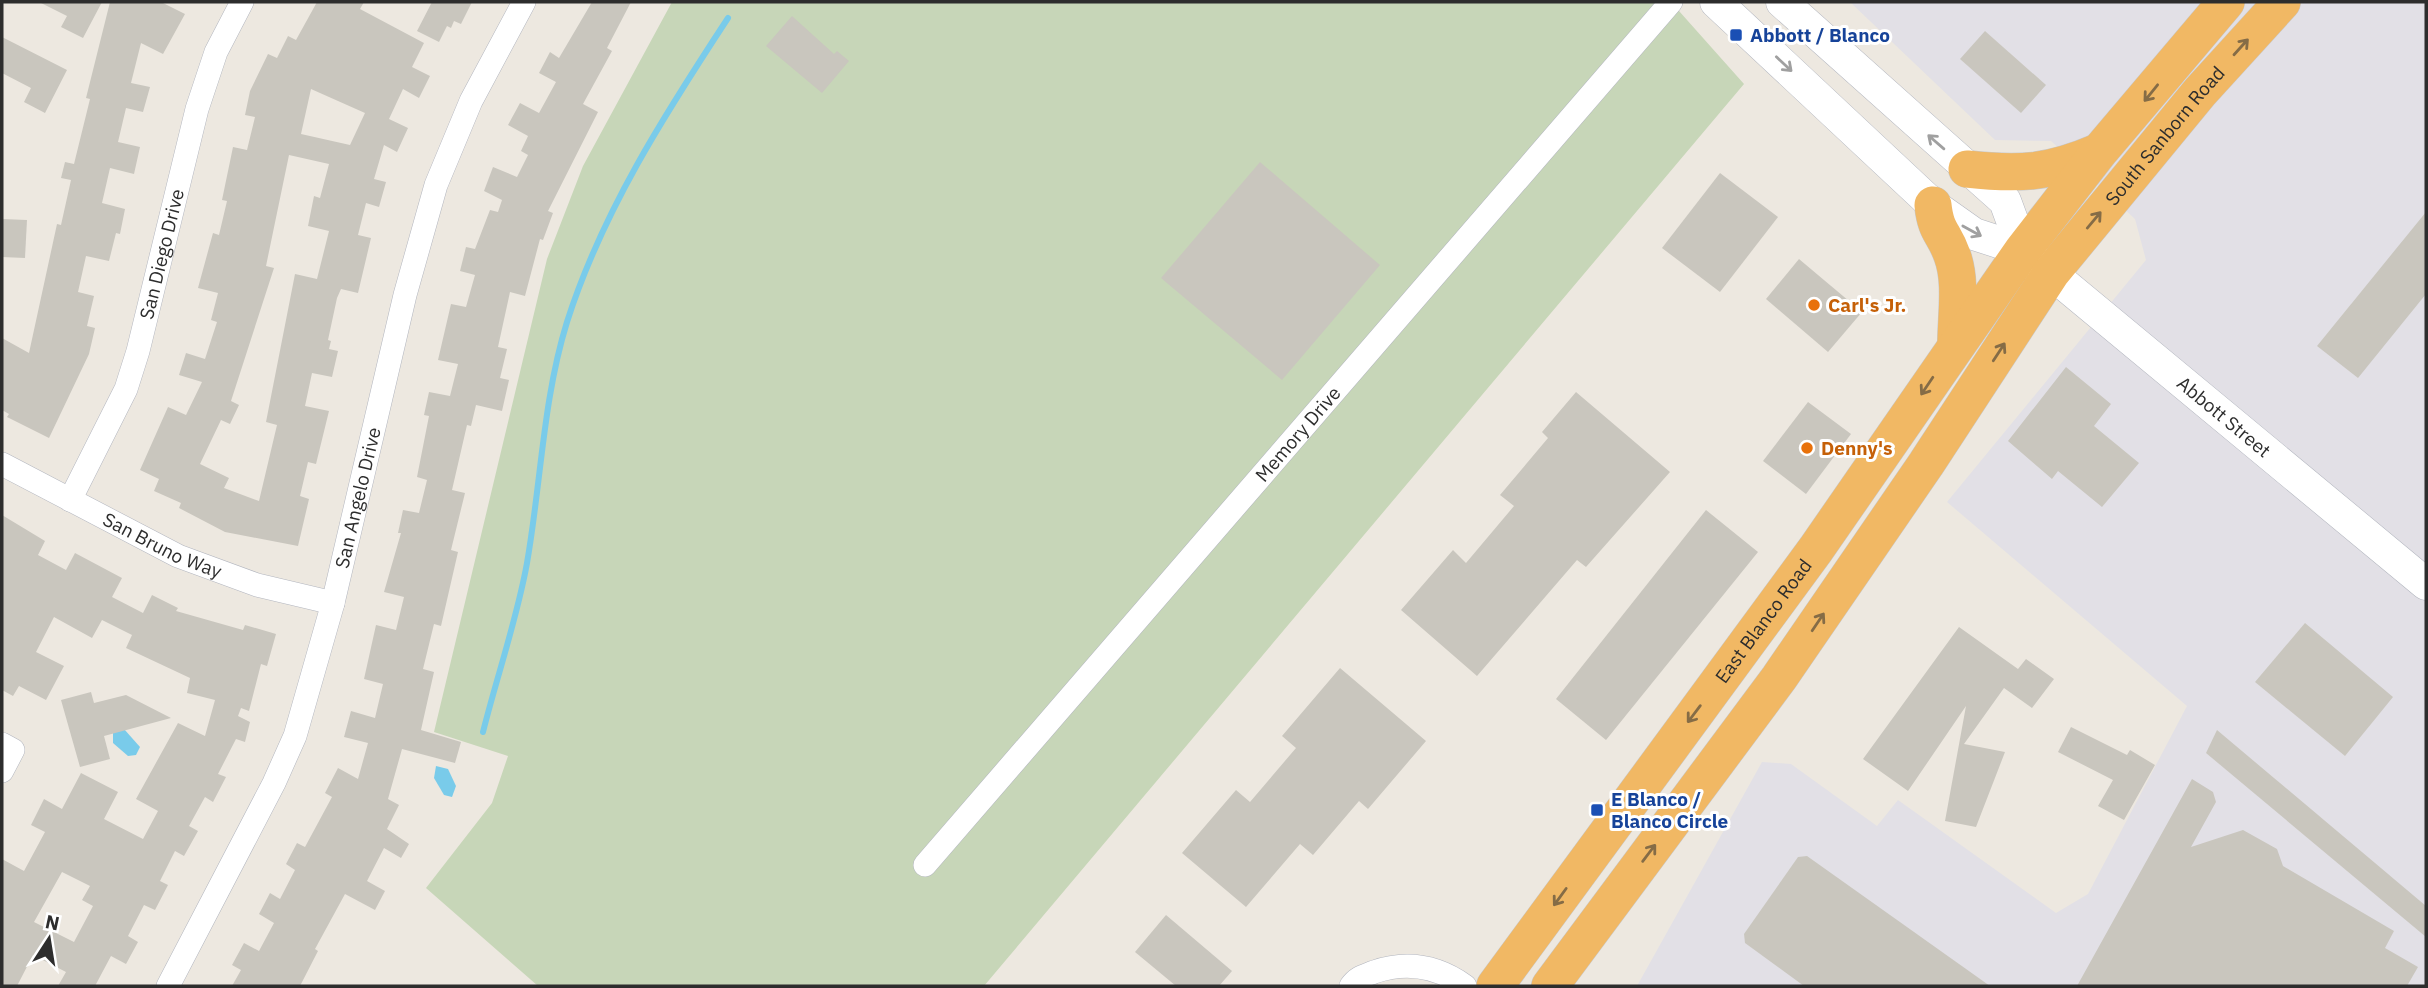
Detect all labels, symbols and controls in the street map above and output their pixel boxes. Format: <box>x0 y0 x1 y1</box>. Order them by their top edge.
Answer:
place label: Abbott / Blanco <box>1750 23 1890 47</box>
marker: Abbott / Blanco <box>1728 27 1744 43</box>
one-way arrow <box>2233 39 2250 56</box>
one-way arrow <box>1775 56 1793 72</box>
street label: South Sanborn Road <box>2100 61 2230 210</box>
one-way arrow <box>2144 83 2159 101</box>
one-way arrow <box>1928 135 1946 151</box>
street label: San Diego Drive <box>134 186 189 322</box>
one-way arrow <box>2086 212 2102 230</box>
one-way arrow <box>1961 225 1982 238</box>
place label: Carl's Jr. <box>1828 293 1906 317</box>
marker: Carl's Jr. <box>1806 297 1822 313</box>
one-way arrow <box>1992 342 2006 362</box>
street label: Abbott Street <box>2172 371 2276 462</box>
one-way arrow <box>1920 375 1934 395</box>
street label: Memory Drive <box>1250 381 1346 486</box>
street label: San Angelo Drive <box>330 425 386 571</box>
place label: Denny's <box>1821 436 1893 460</box>
marker: Denny's <box>1799 440 1815 456</box>
street label: San Bruno Way <box>99 507 226 583</box>
street label: East Blanco Road <box>1710 554 1817 688</box>
one-way arrow <box>1810 613 1825 632</box>
one-way arrow <box>1686 704 1701 723</box>
place label: E Blanco / Blanco Circle <box>1611 787 1728 833</box>
marker: E Blanco / Blanco Circle <box>1589 802 1605 818</box>
one-way arrow <box>1641 843 1656 862</box>
one-way arrow <box>1552 888 1567 906</box>
north arrow <box>14 904 84 974</box>
text: N <box>43 909 62 936</box>

